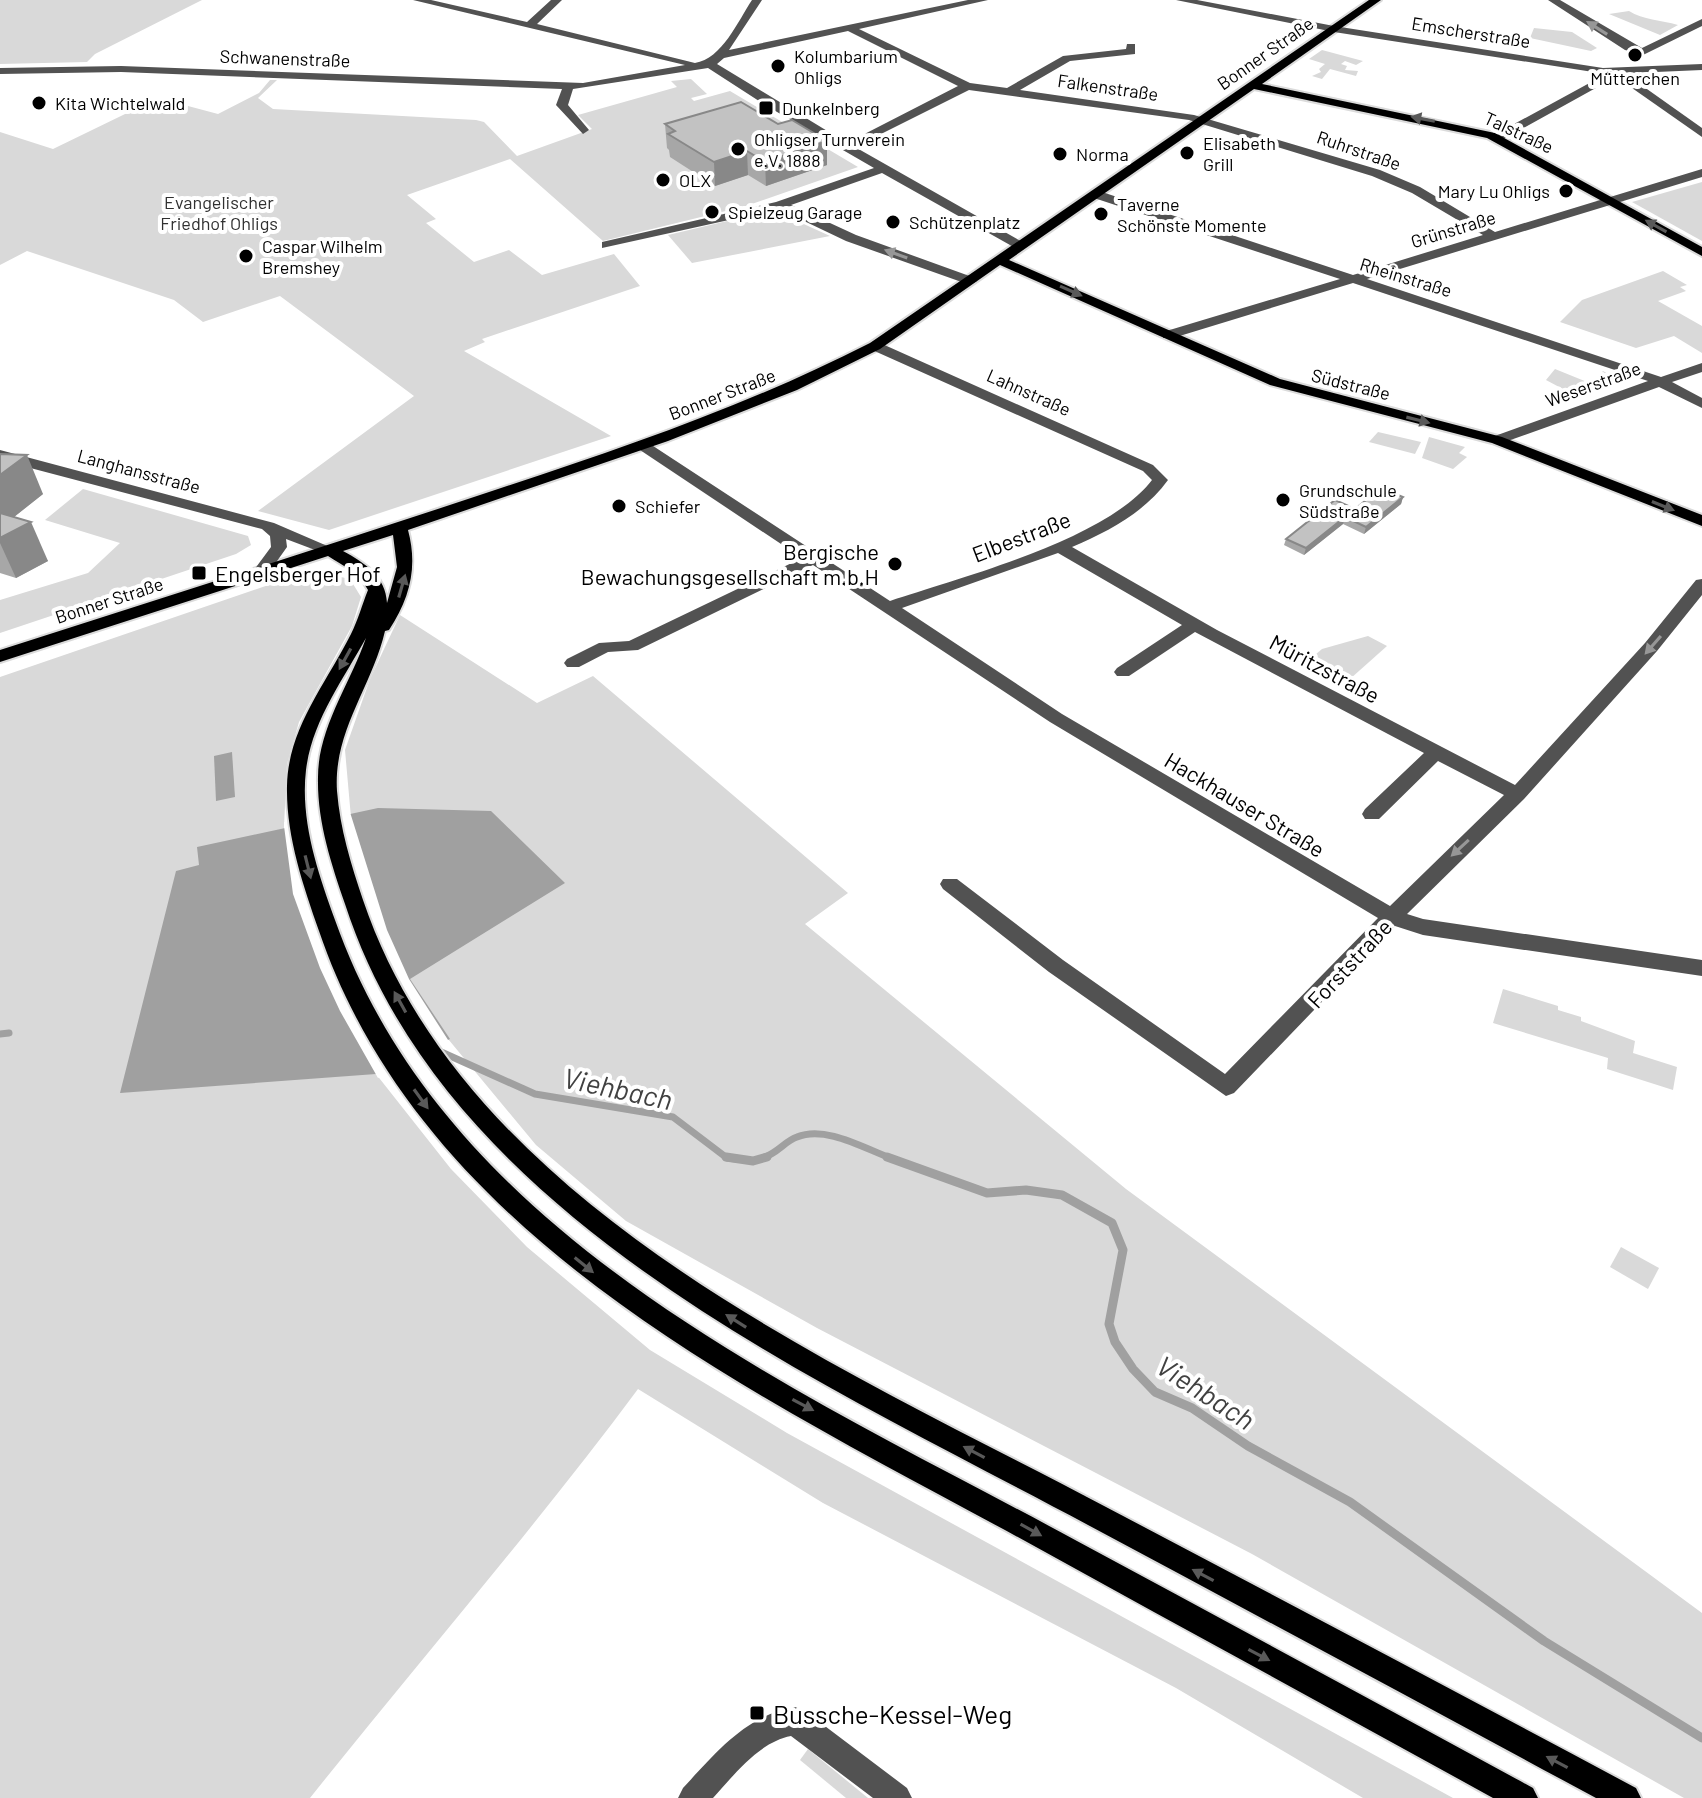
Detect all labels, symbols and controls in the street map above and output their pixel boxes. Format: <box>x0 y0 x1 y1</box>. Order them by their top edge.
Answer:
street label: Bonner Straße <box>1213 12 1317 94</box>
street label: Emscherstraße <box>1410 12 1532 52</box>
one-way arrow <box>1586 21 1608 35</box>
street label: Schwanenstraße <box>219 45 351 71</box>
place label: Kolumbarium Ohligs <box>794 45 898 88</box>
marker: Mütterchen <box>1626 46 1644 64</box>
marker: Kolumbarium Ohligs <box>769 57 787 75</box>
place label: Mütterchen <box>1590 67 1680 89</box>
street label: Falkenstraße <box>1056 69 1160 105</box>
place label: Kita Wichtelwald <box>55 92 185 114</box>
marker: Kita Wichtelwald <box>30 94 48 112</box>
place label: Dunkelnberg <box>782 97 880 119</box>
marker: Dunkelnberg <box>757 99 775 117</box>
street label: Talstraße <box>1481 106 1557 158</box>
one-way arrow <box>1410 113 1435 125</box>
street label: Ruhrstraße <box>1314 125 1404 175</box>
place label: Ohligser Turnverein e.V. 1888 <box>754 128 905 171</box>
place label: Elisabeth Grill <box>1203 132 1276 175</box>
marker: Ohligser Turnverein e.V. 1888 <box>729 140 747 158</box>
place label: Norma <box>1076 143 1129 165</box>
marker: Elisabeth Grill <box>1178 144 1196 162</box>
marker: Norma <box>1051 145 1069 163</box>
place label: OLX <box>679 169 711 191</box>
marker: OLX <box>654 171 672 189</box>
place label: Mary Lu Ohligs <box>1438 180 1550 202</box>
marker: Mary Lu Ohligs <box>1557 182 1575 200</box>
park label: Evangelischer Friedhof Ohligs <box>160 191 278 234</box>
place label: Taverne Schönste Momente <box>1117 193 1267 236</box>
place label: Spielzeug Garage <box>728 201 862 223</box>
marker: Spielzeug Garage <box>703 203 721 221</box>
marker: Taverne Schönste Momente <box>1092 205 1110 223</box>
street label: Grünstraße <box>1408 206 1498 252</box>
place label: Schützenplatz <box>909 211 1020 233</box>
marker: Schützenplatz <box>884 213 902 231</box>
one-way arrow <box>1645 219 1667 233</box>
place label: Caspar Wilhelm Bremshey <box>262 235 383 278</box>
marker: Caspar Wilhelm Bremshey <box>237 247 255 265</box>
one-way arrow <box>884 248 908 260</box>
street label: Rheinstraße <box>1357 253 1455 301</box>
one-way arrow <box>1059 284 1082 297</box>
street label: Weserstraße <box>1542 357 1644 411</box>
street label: Bonner Straße <box>666 364 778 424</box>
street label: Lahnstraße <box>984 364 1074 420</box>
street label: Südstraße <box>1309 364 1393 404</box>
one-way arrow <box>1406 414 1431 427</box>
street label: Langhansstraße <box>75 444 203 498</box>
place label: Grundschule Südstraße <box>1299 479 1397 522</box>
marker: Grundschule Südstraße <box>1274 491 1292 509</box>
place label: Schiefer <box>635 495 701 517</box>
marker: Schiefer <box>610 497 628 515</box>
one-way arrow <box>1651 499 1675 512</box>
street label: Elbestraße <box>968 505 1074 567</box>
place label: Bergische Bewachungsgesellschaft m.b.H <box>581 538 879 589</box>
marker: Bergische Bewachungsgesellschaft m.b.H <box>886 555 904 573</box>
place label: Engelsberger Hof <box>215 560 381 586</box>
marker: Engelsberger Hof <box>190 564 208 582</box>
street label: Bonner Straße <box>52 572 166 628</box>
one-way arrow <box>396 574 408 599</box>
street label: Müritzstraße <box>1266 628 1384 708</box>
one-way arrow <box>1645 634 1662 654</box>
one-way arrow <box>339 647 352 670</box>
street label: Hackhauser Straße <box>1160 746 1330 862</box>
one-way arrow <box>1451 838 1470 857</box>
one-way arrow <box>302 855 315 880</box>
street label: Forststraße <box>1301 913 1397 1013</box>
one-way arrow <box>393 990 407 1013</box>
water label: Viehbach <box>560 1060 676 1116</box>
one-way arrow <box>412 1089 428 1110</box>
one-way arrow <box>574 1257 594 1273</box>
one-way arrow <box>725 1313 746 1328</box>
water label: Viehbach <box>1150 1348 1262 1436</box>
one-way arrow <box>791 1399 814 1412</box>
one-way arrow <box>963 1445 985 1459</box>
one-way arrow <box>1020 1522 1042 1536</box>
one-way arrow <box>1191 1568 1214 1582</box>
one-way arrow <box>1248 1648 1270 1662</box>
place label: Bussche-Kessel-Weg <box>773 1698 1012 1729</box>
marker: Bussche-Kessel-Weg <box>748 1704 766 1722</box>
one-way arrow <box>1545 1755 1568 1768</box>

